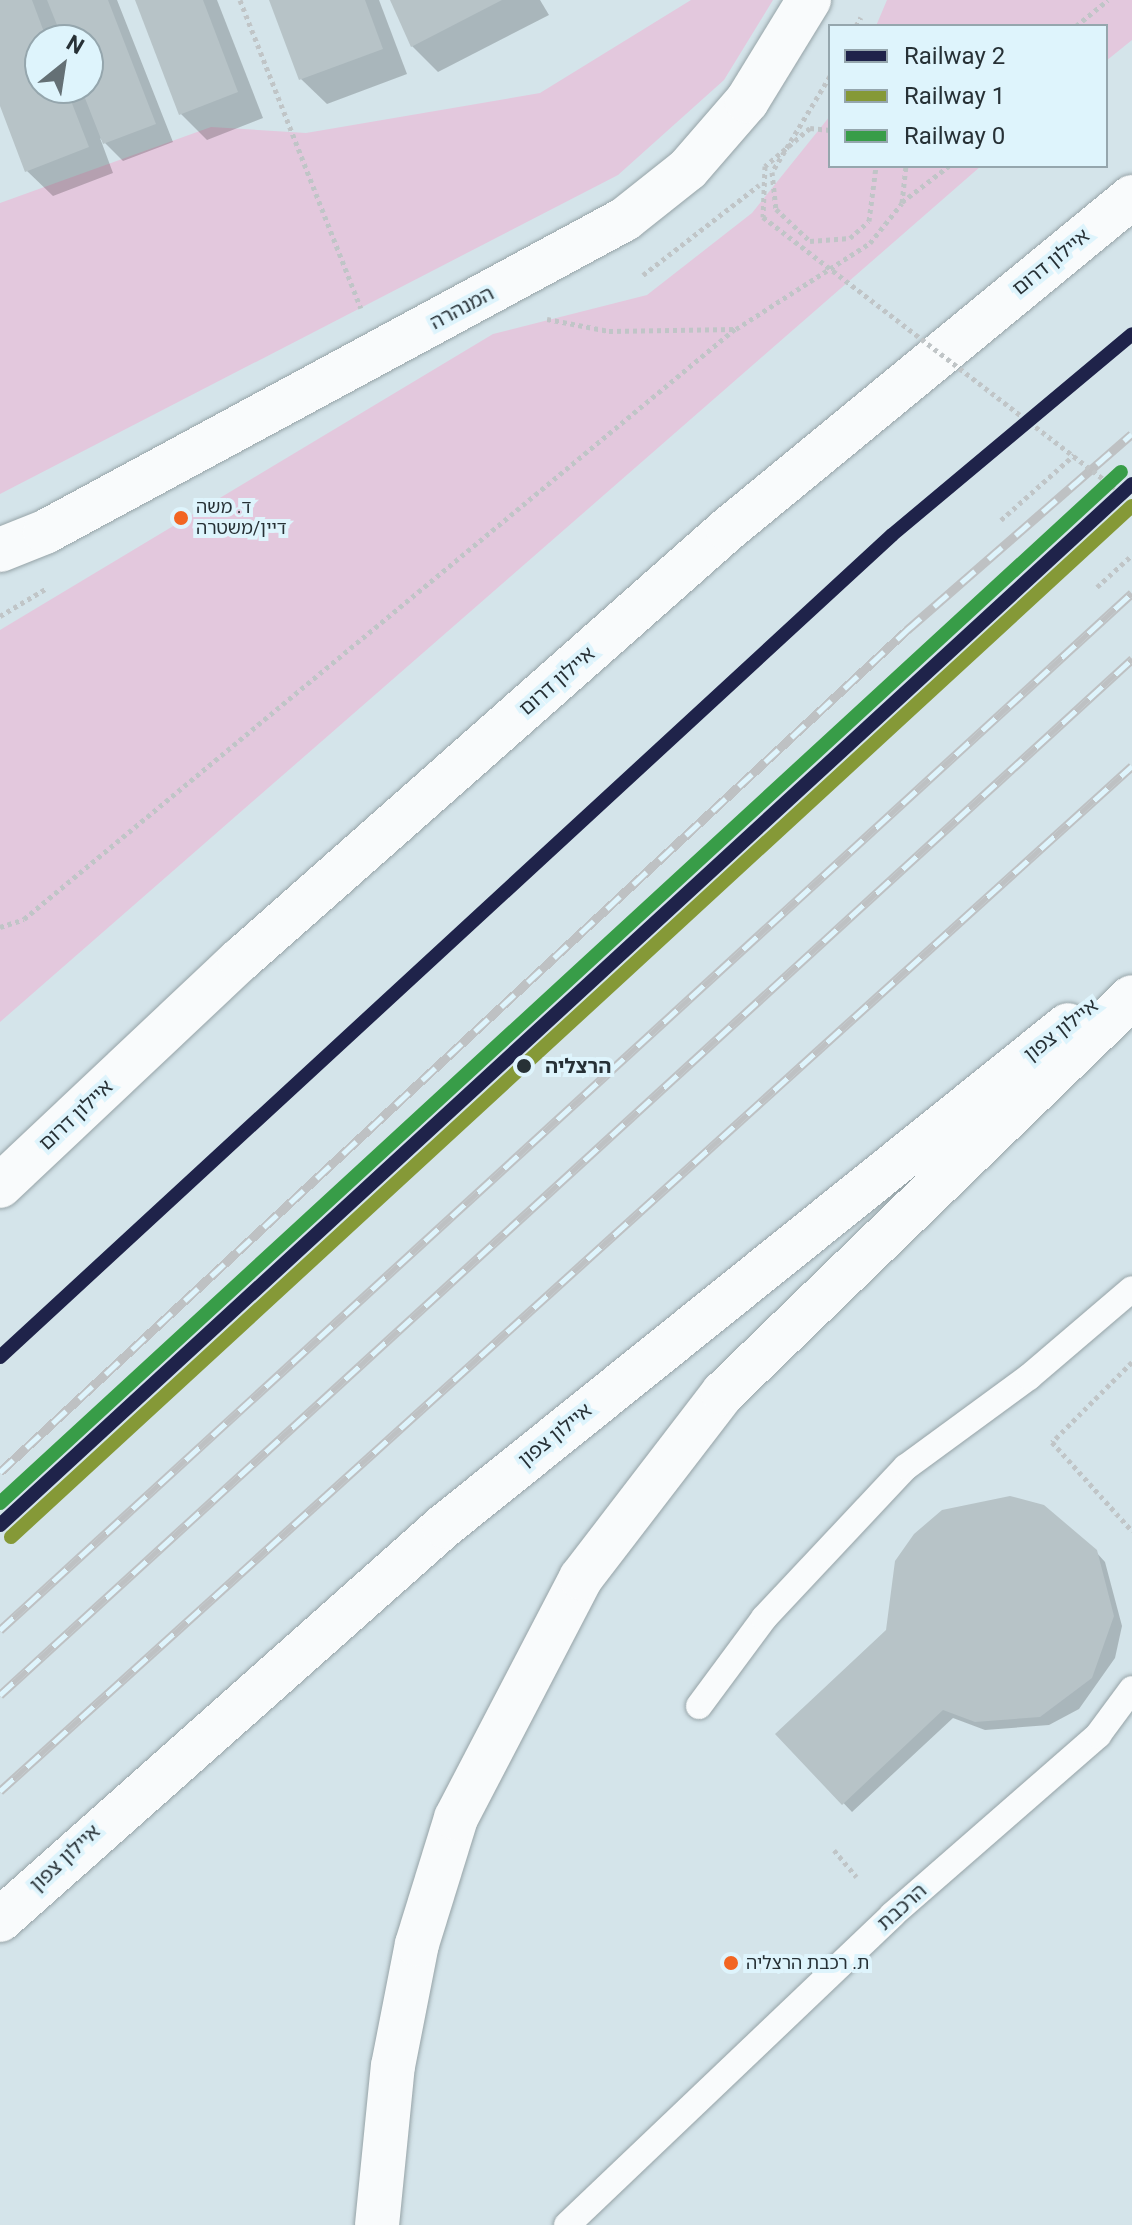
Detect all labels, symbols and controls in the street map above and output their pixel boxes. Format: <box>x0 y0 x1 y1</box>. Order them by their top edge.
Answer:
north arrow <box>24 24 104 104</box>
legend <box>828 24 1108 168</box>
text: N <box>62 30 88 59</box>
text: Railway 2 <box>904 42 1005 70</box>
text: Railway 1 <box>904 82 1005 110</box>
text: Railway 0 <box>904 122 1005 150</box>
street label: איילון דרום <box>1008 224 1094 300</box>
street label: המנהרה <box>426 281 498 335</box>
place label: ד. משה דיין/משטרה <box>196 497 287 540</box>
marker: ד. משה דיין/משטרה <box>173 510 189 526</box>
street label: איילון דרום <box>514 642 600 720</box>
street label: איילון צפון <box>1019 994 1103 1066</box>
marker: הרצליה <box>510 1052 538 1080</box>
place label: הרצליה <box>545 1054 611 1078</box>
street label: איילון דרום <box>34 1075 118 1155</box>
street label: איילון צפון <box>514 1398 596 1472</box>
street label: איילון צפון <box>25 1819 105 1897</box>
street label: הרכבת <box>872 1879 932 1935</box>
place label: ת. רכבת הרצליה <box>746 1952 869 1974</box>
marker: ת. רכבת הרצליה <box>723 1955 739 1971</box>

